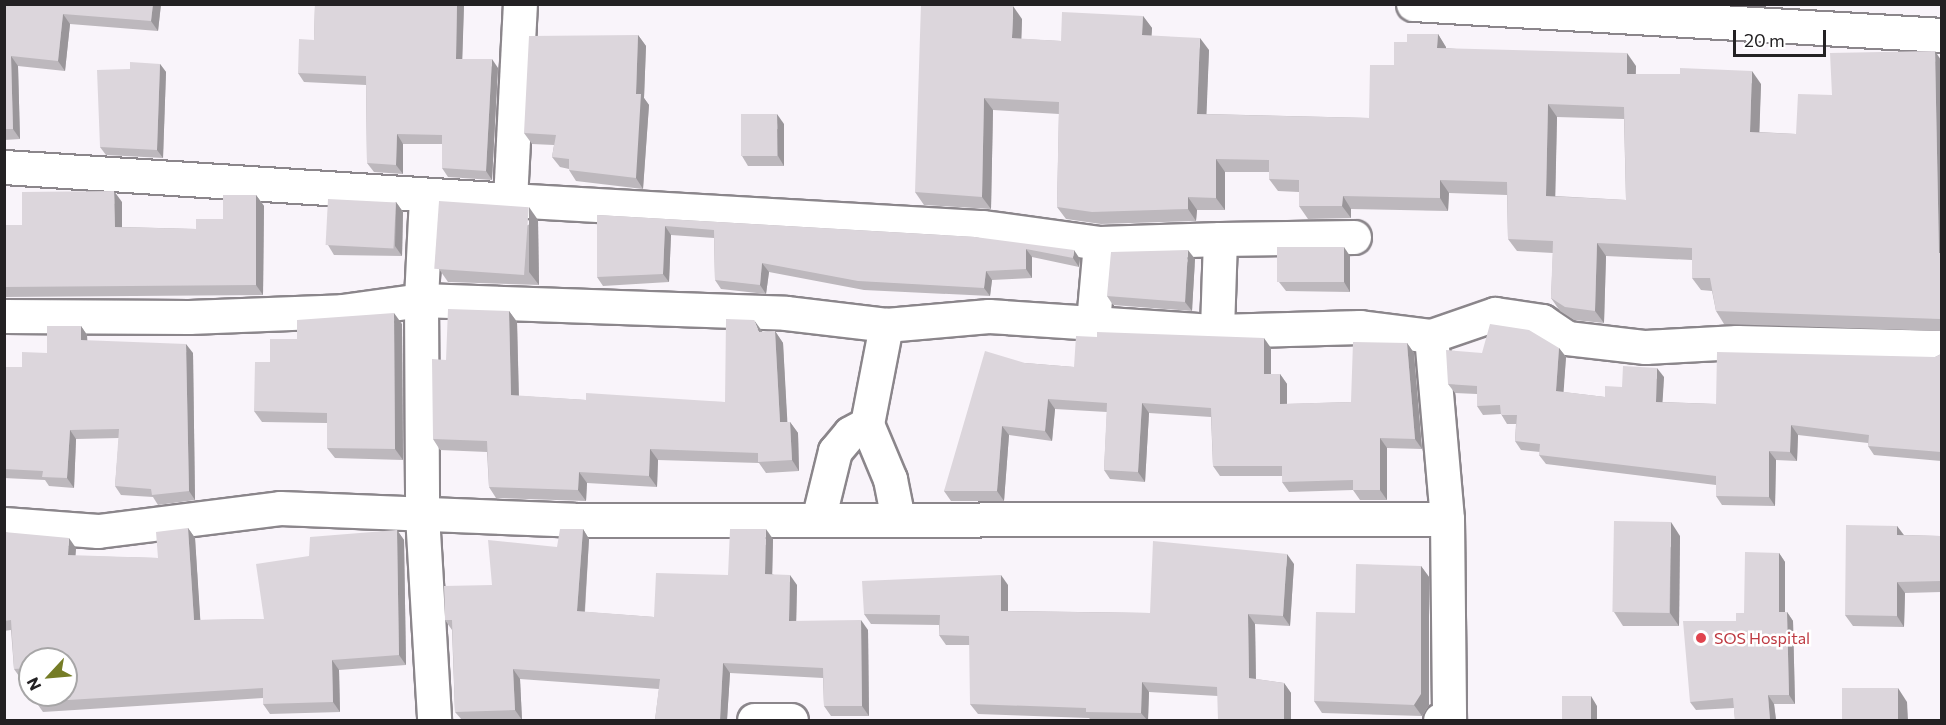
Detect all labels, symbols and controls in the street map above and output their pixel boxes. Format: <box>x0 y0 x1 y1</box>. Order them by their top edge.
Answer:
scale bar <box>1736 18 1829 56</box>
text: 20 m <box>1744 29 1785 51</box>
place label: SOS Hospital <box>1714 628 1810 648</box>
marker: SOS Hospital <box>1692 629 1710 647</box>
north arrow <box>18 647 78 707</box>
text: N <box>22 675 44 694</box>

